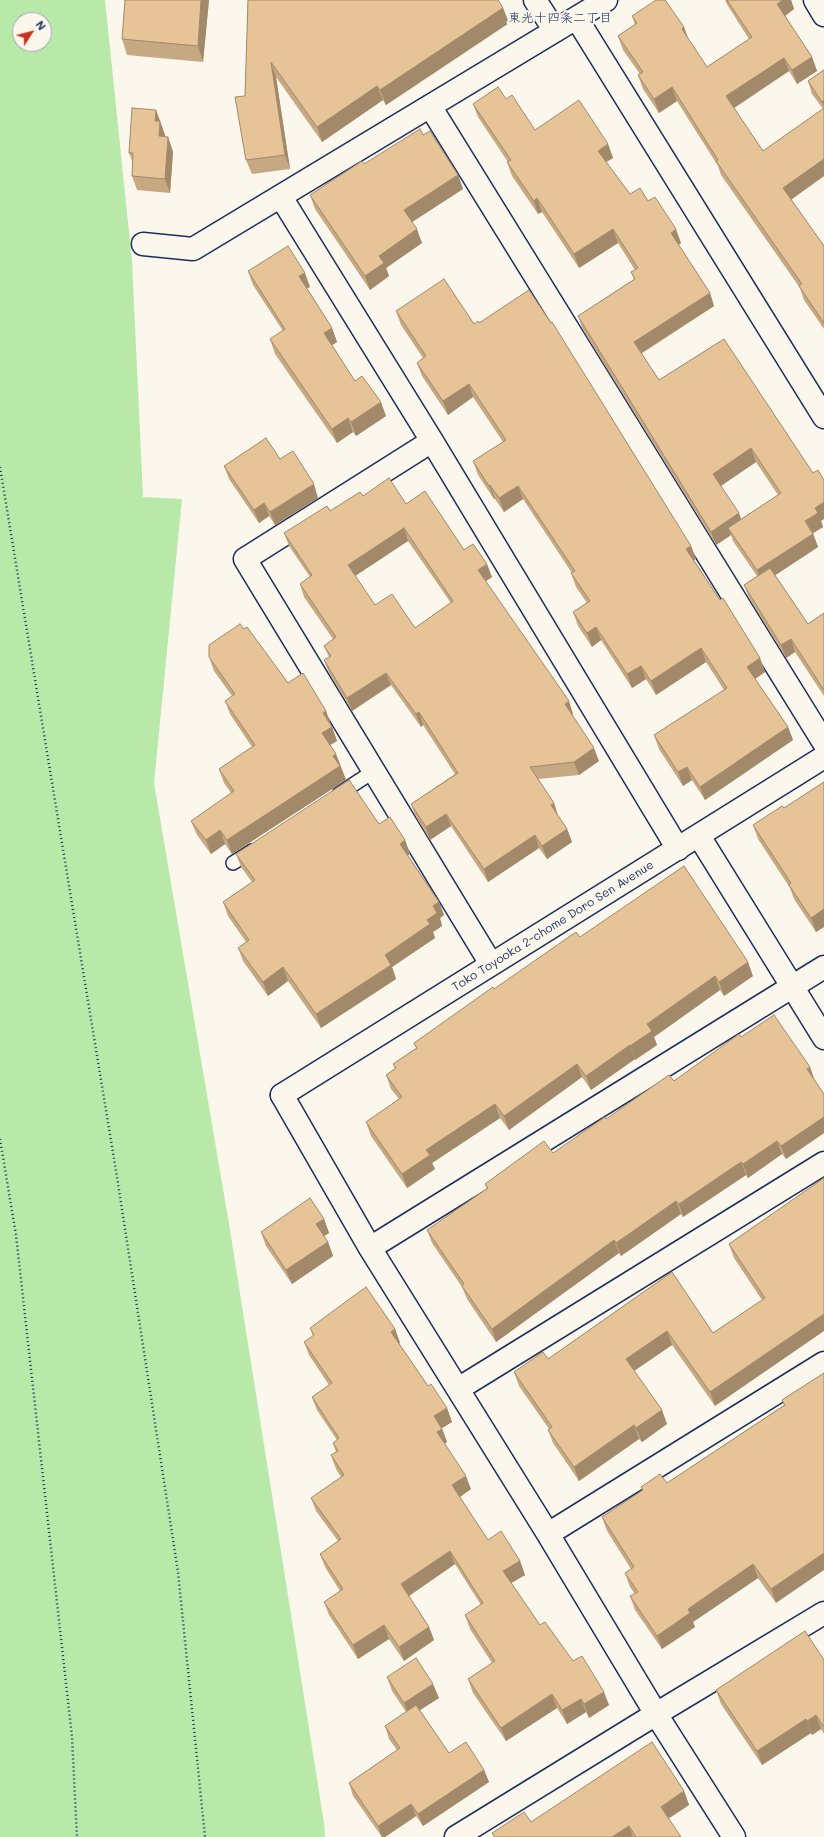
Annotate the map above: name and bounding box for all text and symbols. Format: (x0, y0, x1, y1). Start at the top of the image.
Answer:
district label: 東光十四条二丁目 (508, 10, 612, 26)
north arrow (12, 12, 52, 52)
text: N (33, 17, 50, 33)
street label: Toko Toyooka 2-chome Doro Sen Avenue (449, 858, 657, 994)

